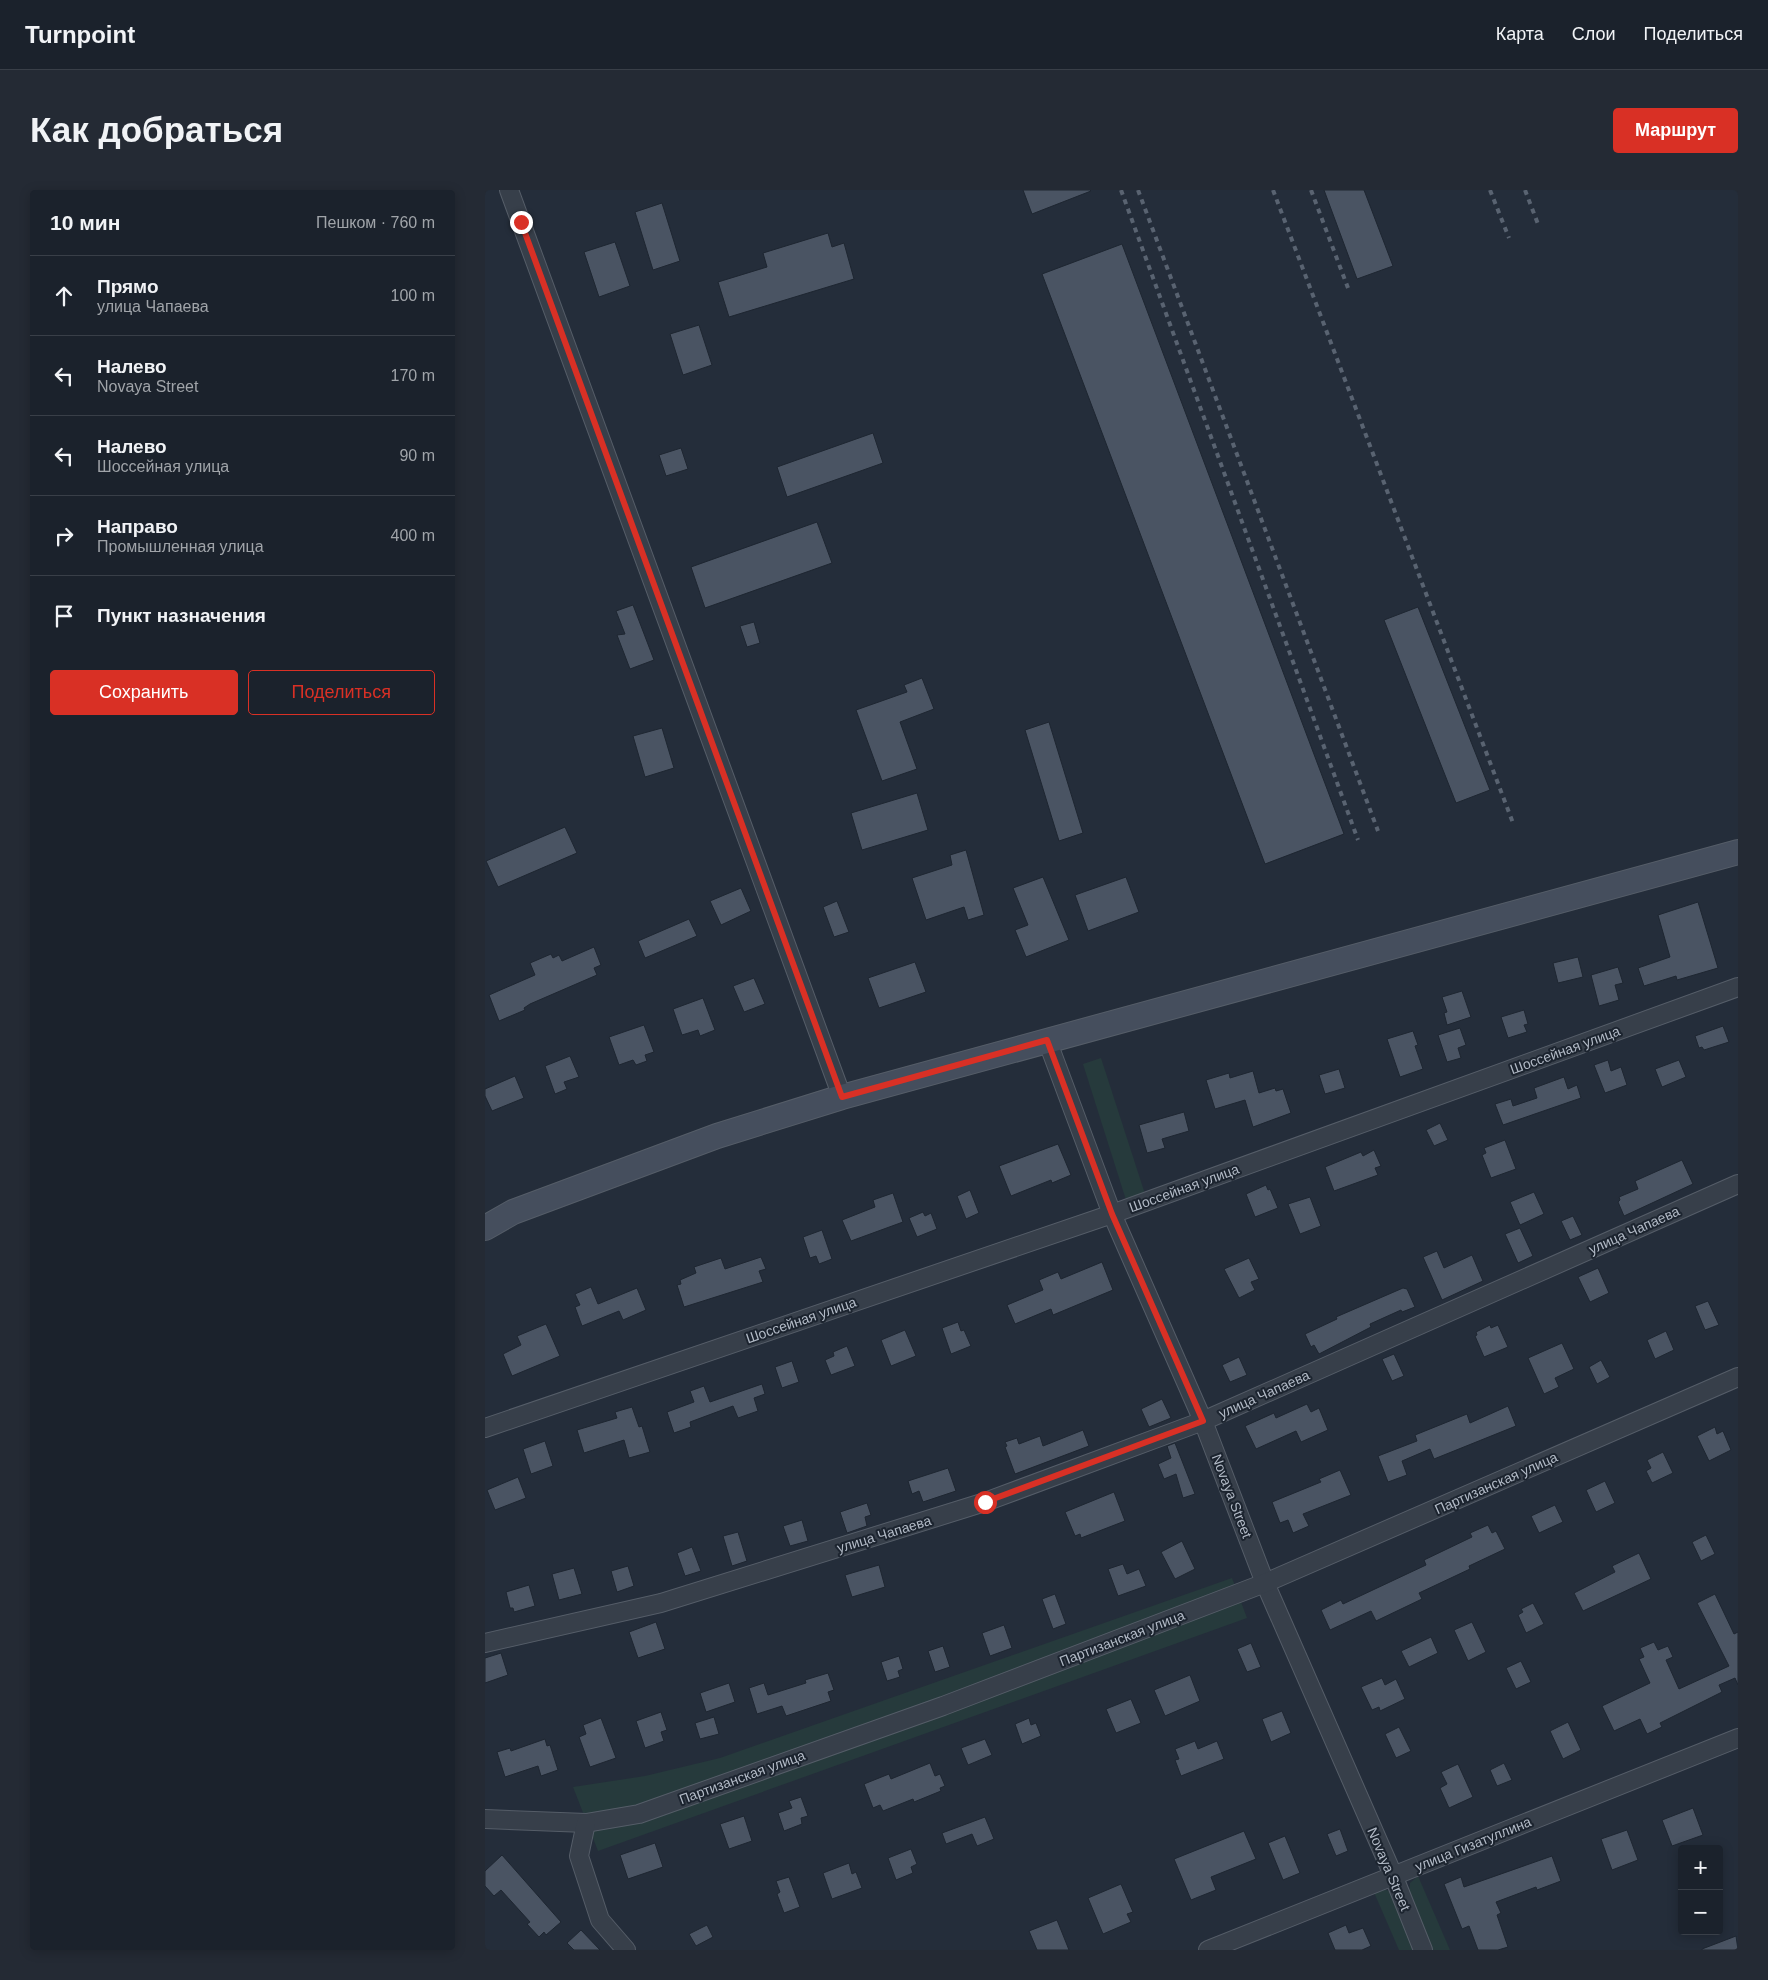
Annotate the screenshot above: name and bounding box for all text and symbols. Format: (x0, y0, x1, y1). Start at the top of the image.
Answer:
text: Turnpoint (25, 21, 135, 48)
text: Карта (1496, 24, 1544, 44)
text: Слои (1572, 24, 1616, 44)
text: Поделиться (1644, 24, 1743, 44)
button: Маршрут (1613, 108, 1738, 153)
text: Как добраться (30, 110, 283, 149)
text: 10 мин (50, 211, 120, 234)
route end (510, 211, 533, 234)
text: Пешком · 760 m (316, 214, 435, 231)
text: Прямо (97, 276, 159, 297)
icon: ahead (50, 282, 78, 310)
text: 100 m (391, 287, 435, 304)
text: улица Чапаева (97, 298, 209, 315)
text: Налево (97, 356, 167, 377)
icon: left (50, 362, 78, 390)
text: 170 m (391, 367, 435, 384)
text: Novaya Street (97, 378, 198, 395)
text: Налево (97, 436, 167, 457)
icon: left (50, 442, 78, 470)
text: 90 m (399, 447, 435, 464)
text: Шоссейная улица (97, 458, 229, 475)
text: Направо (97, 516, 178, 537)
icon: right (50, 522, 78, 550)
text: 400 m (391, 527, 435, 544)
text: Промышленная улица (97, 538, 264, 555)
icon: arrive (50, 602, 78, 630)
text: Пункт назначения (97, 605, 266, 626)
button: Сохранить (50, 670, 238, 715)
button: Поделиться (248, 670, 435, 715)
street label: Шоссейная улица (1508, 1023, 1622, 1077)
street label: Шоссейная улица (1127, 1161, 1241, 1215)
street label: улица Чапаева (1586, 1203, 1682, 1257)
street label: Шоссейная улица (744, 1294, 859, 1346)
street label: улица Чапаева (1216, 1367, 1312, 1421)
street label: Партизанская улица (1432, 1449, 1560, 1517)
street label: Novaya Street (1209, 1452, 1255, 1540)
route start (974, 1491, 997, 1514)
street label: улица Чапаева (835, 1512, 933, 1556)
street label: Партизанская улица (1057, 1607, 1187, 1669)
street label: Партизанская улица (677, 1747, 807, 1807)
street label: улица Гизатуллина (1413, 1813, 1534, 1875)
street label: Novaya Street (1364, 1825, 1414, 1913)
map controls (1678, 1845, 1723, 1935)
button: + (1678, 1845, 1723, 1890)
button: − (1678, 1890, 1723, 1935)

